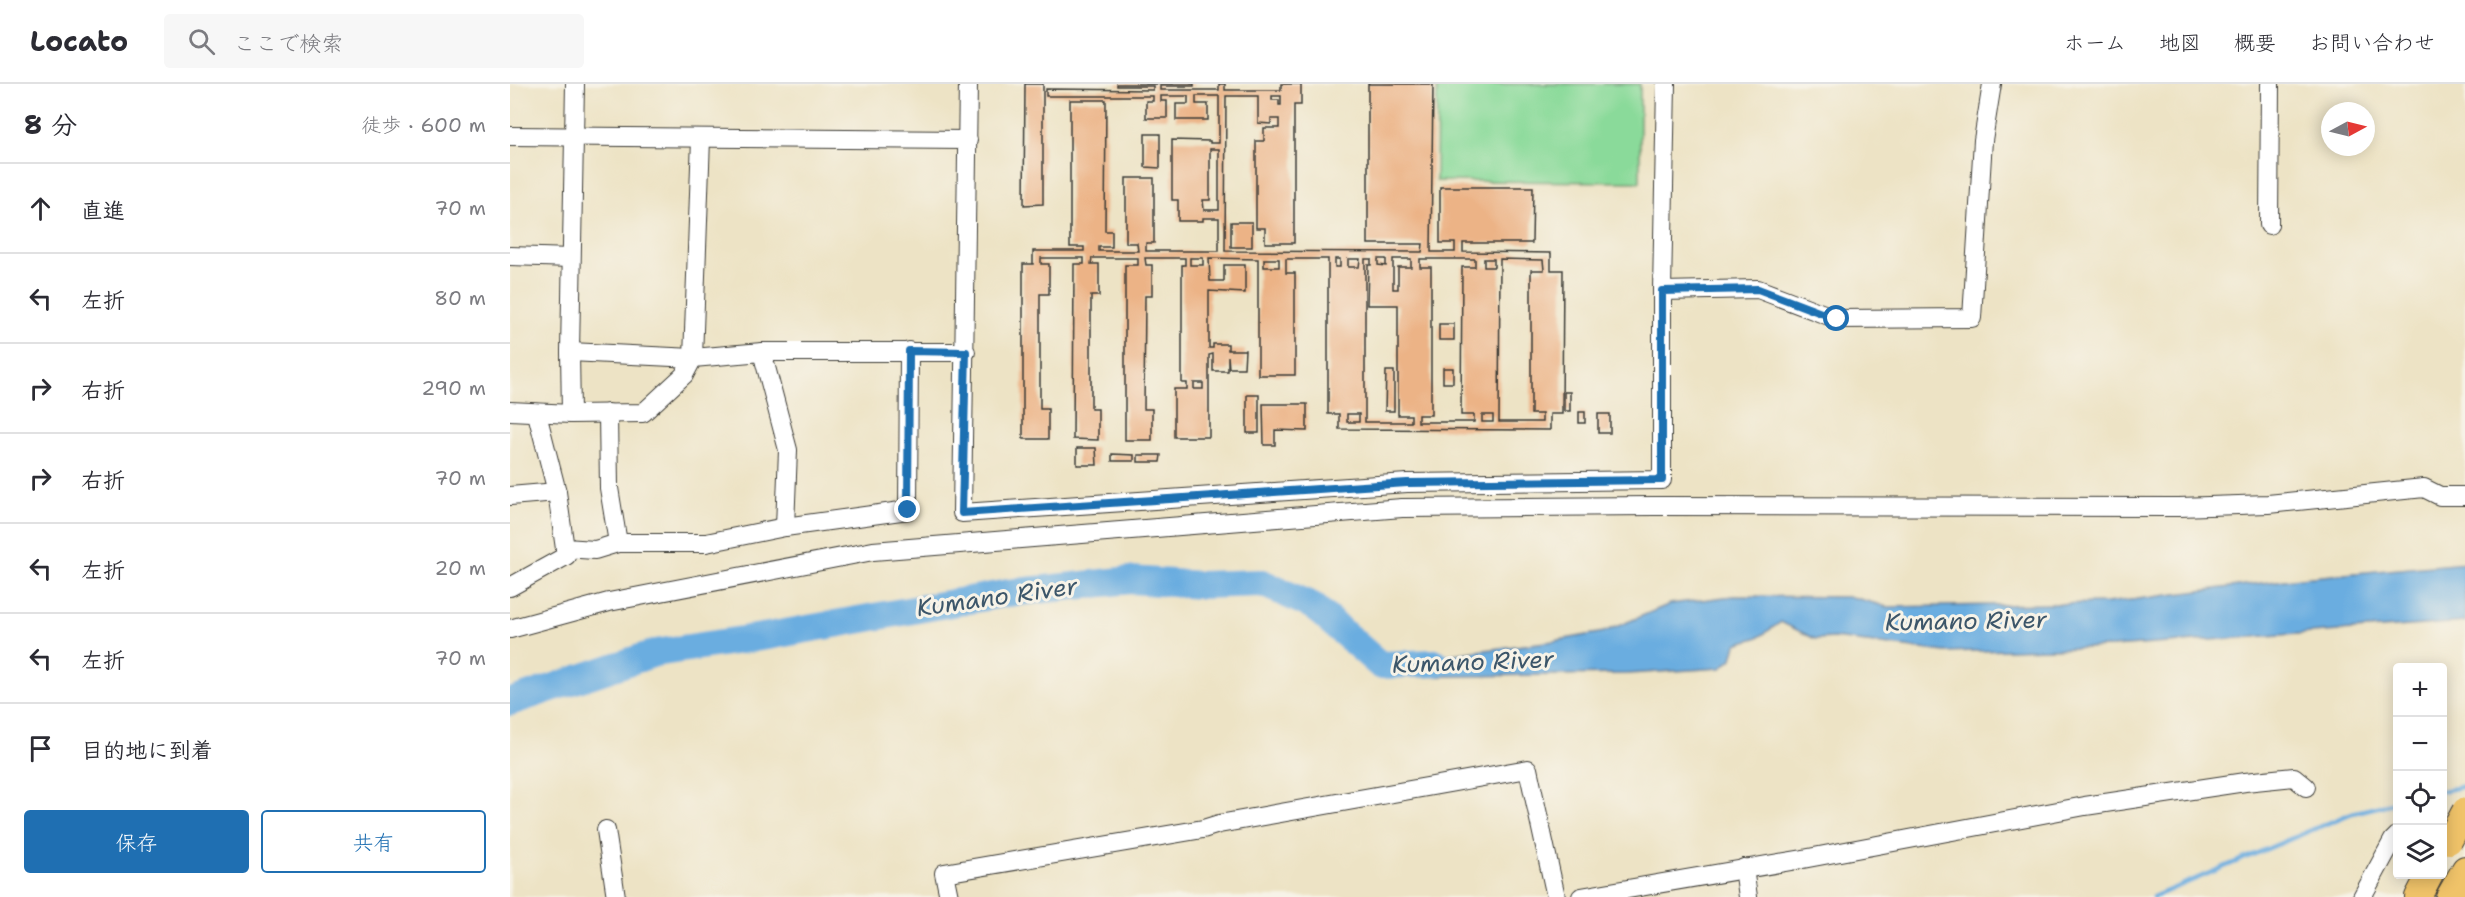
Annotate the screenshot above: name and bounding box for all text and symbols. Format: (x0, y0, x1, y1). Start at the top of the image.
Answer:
search box (164, 14, 584, 68)
text: Locato (30, 22, 128, 60)
icon: search (185, 25, 218, 58)
text: ここで検索 (233, 29, 343, 58)
text: ホーム (2064, 29, 2126, 57)
text: 地図 (2159, 29, 2201, 57)
text: 概要 (2234, 29, 2276, 57)
text: お問い合わせ (2309, 29, 2435, 57)
north arrow (2321, 102, 2375, 156)
text: 8 分 (24, 107, 77, 142)
text: 徒歩 · 600 m (361, 112, 486, 138)
icon: ahead (24, 192, 57, 225)
text: 70 m (434, 195, 486, 221)
text: 直進 (81, 196, 125, 225)
icon: left (24, 282, 57, 315)
text: 80 m (434, 285, 486, 311)
text: 左折 (81, 286, 125, 315)
route start (1823, 305, 1849, 331)
icon: right (24, 372, 57, 405)
text: 290 m (421, 375, 486, 401)
text: 右折 (81, 376, 125, 405)
icon: right (24, 462, 57, 495)
text: 70 m (434, 465, 486, 491)
text: 右折 (81, 466, 125, 495)
route end (894, 496, 920, 522)
icon: left (24, 552, 57, 585)
text: 20 m (435, 555, 486, 581)
text: 左折 (81, 556, 125, 585)
water label: Kumano River (914, 570, 1080, 624)
water label: Kumano River (1885, 604, 2048, 638)
icon: left (24, 642, 57, 675)
water label: Kumano River (1391, 643, 1555, 681)
text: 70 m (434, 645, 486, 671)
text: 左折 (81, 646, 125, 675)
map controls (2393, 663, 2447, 879)
button: + (2393, 663, 2447, 717)
button: − (2393, 717, 2447, 771)
icon: arrive (24, 732, 57, 765)
text: 目的地に到着 (81, 736, 213, 765)
button: locate (2393, 771, 2447, 825)
button: 保存 (24, 810, 249, 873)
button: 共有 (261, 810, 486, 873)
button: layers (2393, 825, 2447, 879)

